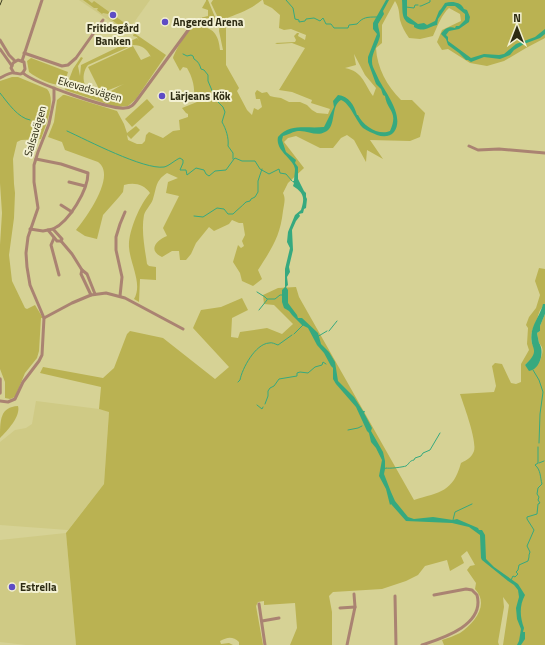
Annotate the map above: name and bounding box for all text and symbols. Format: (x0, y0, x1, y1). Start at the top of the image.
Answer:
north arrow (497, 8, 537, 48)
marker: Fritidsgård Banken (108, 10, 118, 20)
text: N (513, 10, 521, 26)
place label: Angered Arena (173, 14, 244, 30)
marker: Angered Arena (160, 17, 170, 27)
place label: Fritidsgård Banken (87, 20, 139, 49)
street label: Ekevadsvägen (56, 72, 124, 106)
place label: Lärjeans Kök (170, 88, 231, 104)
marker: Lärjeans Kök (157, 91, 167, 101)
street label: Salsavägen (20, 104, 50, 158)
place label: Estrella (20, 579, 57, 595)
marker: Estrella (7, 582, 17, 592)

